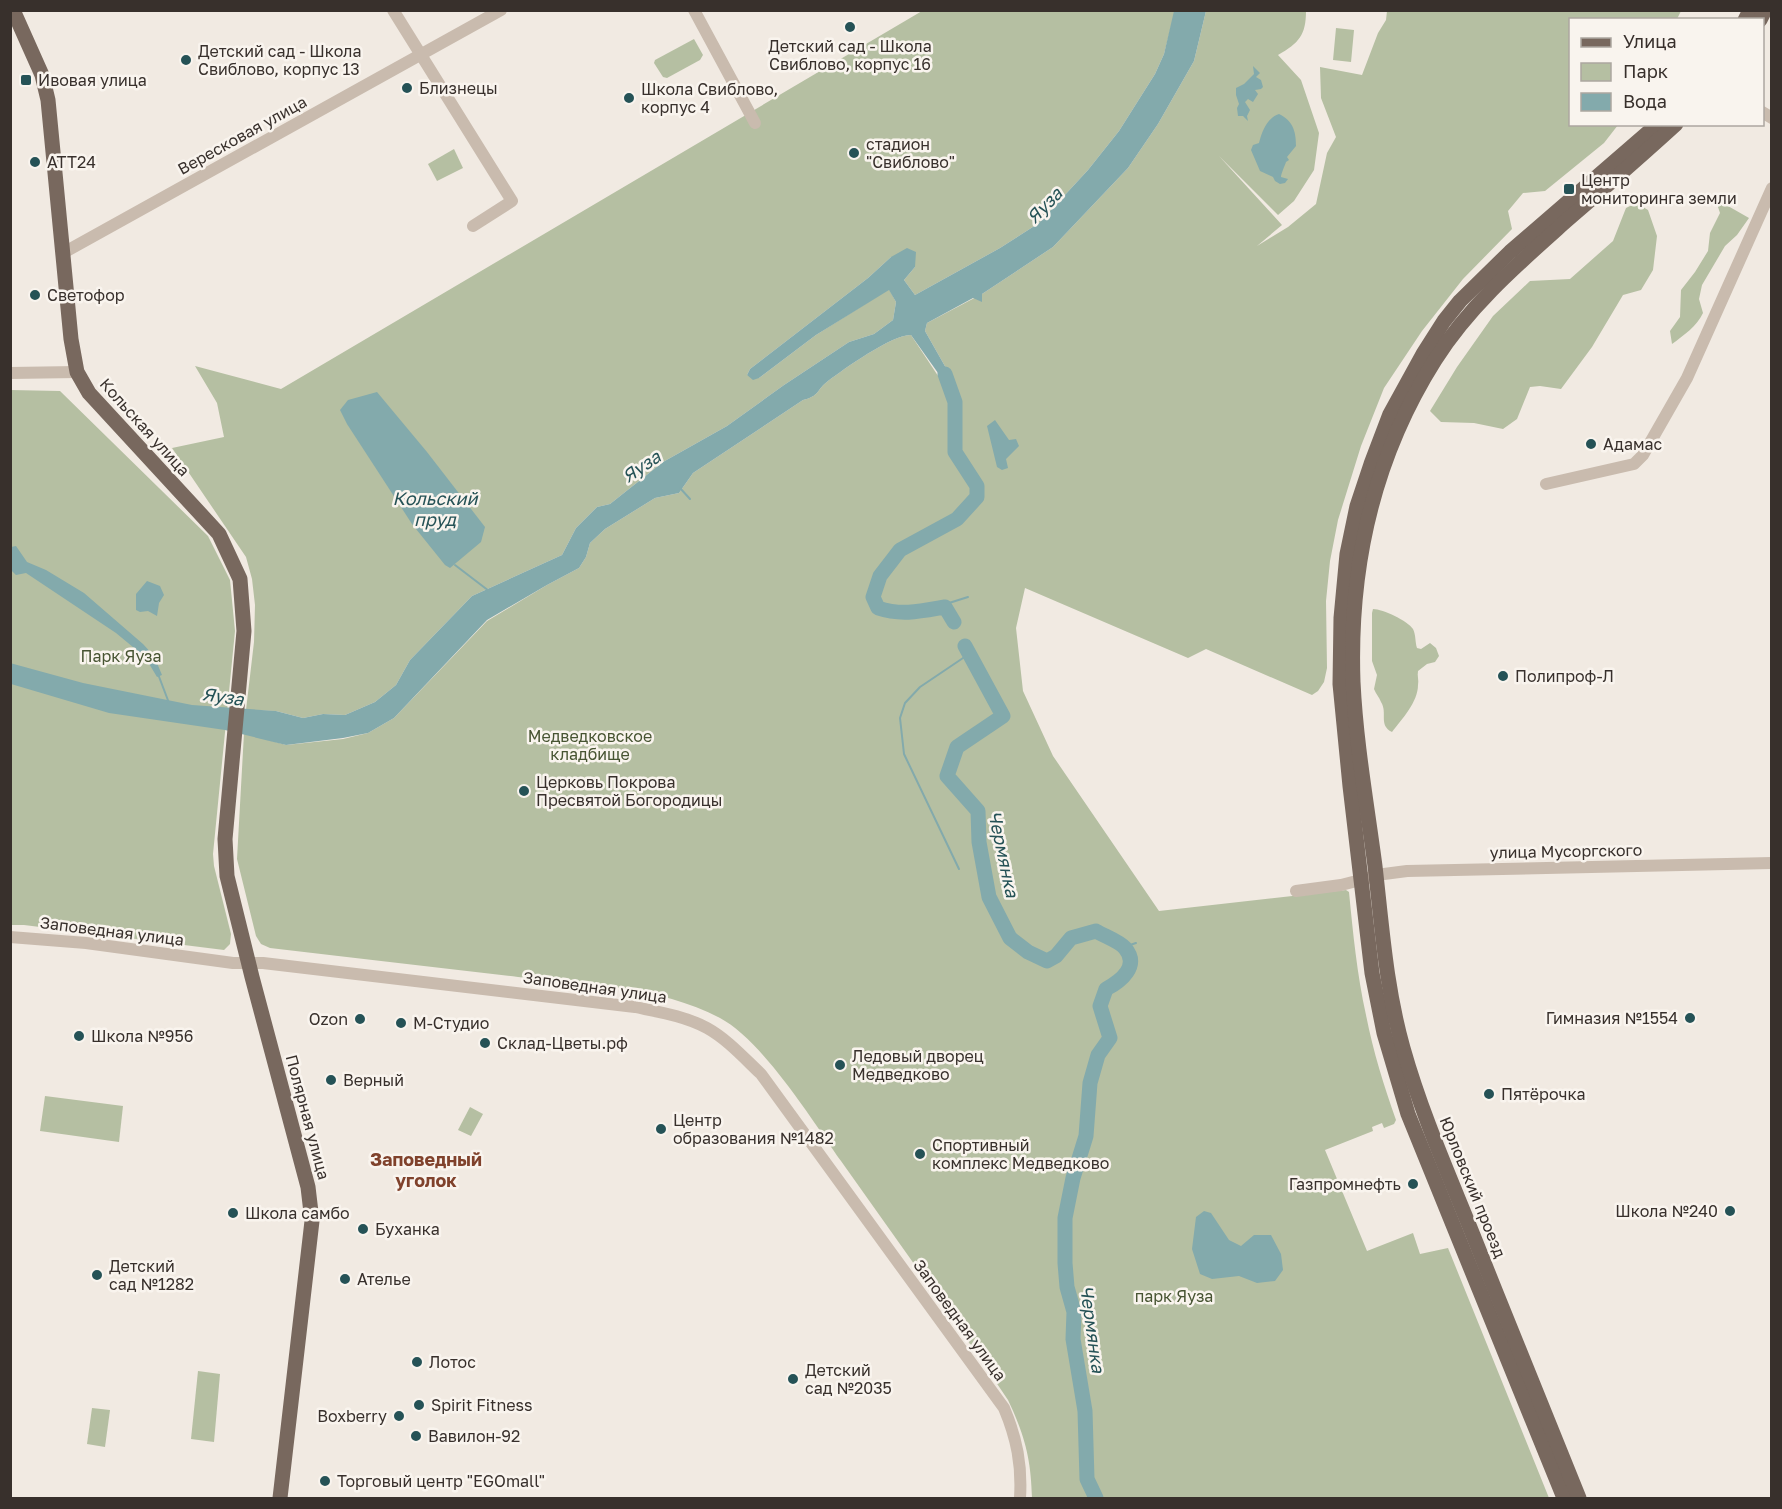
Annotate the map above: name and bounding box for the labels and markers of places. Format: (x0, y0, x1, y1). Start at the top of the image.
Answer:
marker: Детский сад - Школа Свиблово, корпус 16 (843, 20, 857, 34)
place label: Детский сад - Школа Свиблово, корпус 16 (768, 36, 932, 74)
place label: Детский сад - Школа Свиблово, корпус 13 (198, 41, 362, 79)
marker: Детский сад - Школа Свиблово, корпус 13 (179, 53, 193, 67)
place label: Ивовая улица (38, 70, 147, 90)
marker: Ивовая улица (19, 73, 33, 87)
place label: Близнецы (419, 78, 498, 98)
place label: Школа Свиблово, корпус 4 (641, 79, 778, 117)
marker: Близнецы (400, 81, 414, 95)
marker: Школа Свиблово, корпус 4 (622, 91, 636, 105)
place label: стадион "Свиблово" (866, 134, 955, 172)
marker: стадион "Свиблово" (847, 146, 861, 160)
place label: АТТ24 (47, 152, 96, 172)
marker: АТТ24 (28, 155, 42, 169)
place label: Центр мониторинга земли (1581, 170, 1737, 208)
marker: Центр мониторинга земли (1562, 182, 1576, 196)
place label: Светофор (47, 285, 125, 305)
marker: Светофор (28, 288, 42, 302)
place label: Адамас (1603, 434, 1662, 454)
marker: Адамас (1584, 437, 1598, 451)
place label: Полипроф-Л (1515, 666, 1614, 686)
marker: Полипроф-Л (1496, 669, 1510, 683)
place label: Церковь Покрова Пресвятой Богородицы (536, 772, 722, 810)
marker: Церковь Покрова Пресвятой Богородицы (517, 784, 531, 798)
place label: Гимназия №1554 (1546, 1008, 1678, 1028)
place label: Ozon (309, 1009, 348, 1029)
marker: Гимназия №1554 (1683, 1011, 1697, 1025)
marker: Ozon (353, 1012, 367, 1026)
place label: М-Студио (413, 1013, 489, 1033)
marker: М-Студио (394, 1016, 408, 1030)
place label: Школа №956 (91, 1026, 193, 1046)
marker: Школа №956 (72, 1029, 86, 1043)
place label: Склад-Цветы.рф (497, 1033, 628, 1053)
marker: Склад-Цветы.рф (478, 1036, 492, 1050)
place label: Ледовый дворец Медведково (852, 1046, 984, 1084)
marker: Ледовый дворец Медведково (833, 1058, 847, 1072)
place label: Верный (343, 1070, 404, 1090)
marker: Верный (324, 1073, 338, 1087)
place label: Пятёрочка (1501, 1084, 1585, 1104)
marker: Пятёрочка (1482, 1087, 1496, 1101)
place label: Центр образования №1482 (673, 1110, 834, 1148)
marker: Центр образования №1482 (654, 1122, 668, 1136)
place label: Спортивный комплекс Медведково (932, 1135, 1109, 1173)
marker: Спортивный комплекс Медведково (913, 1147, 927, 1161)
place label: Газпромнефть (1289, 1174, 1401, 1194)
marker: Газпромнефть (1406, 1177, 1420, 1191)
place label: Школа №240 (1615, 1201, 1718, 1221)
place label: Школа самбо (245, 1203, 350, 1223)
marker: Школа №240 (1723, 1204, 1737, 1218)
marker: Школа самбо (226, 1206, 240, 1220)
place label: Буханка (375, 1219, 440, 1239)
marker: Буханка (356, 1222, 370, 1236)
place label: Детский сад №1282 (109, 1256, 194, 1294)
marker: Детский сад №1282 (90, 1268, 104, 1282)
place label: Ателье (357, 1269, 411, 1289)
marker: Ателье (338, 1272, 352, 1286)
place label: Лотос (429, 1352, 476, 1372)
marker: Лотос (410, 1355, 424, 1369)
place label: Детский сад №2035 (805, 1360, 892, 1398)
marker: Детский сад №2035 (786, 1372, 800, 1386)
place label: Spirit Fitness (431, 1395, 533, 1415)
marker: Spirit Fitness (412, 1398, 426, 1412)
place label: Boxberry (317, 1406, 387, 1426)
marker: Boxberry (392, 1409, 406, 1423)
place label: Вавилон-92 (428, 1426, 520, 1446)
marker: Вавилон-92 (409, 1429, 423, 1443)
place label: Торговый центр "EGOmall" (337, 1471, 545, 1491)
marker: Торговый центр "EGOmall" (318, 1474, 332, 1488)

